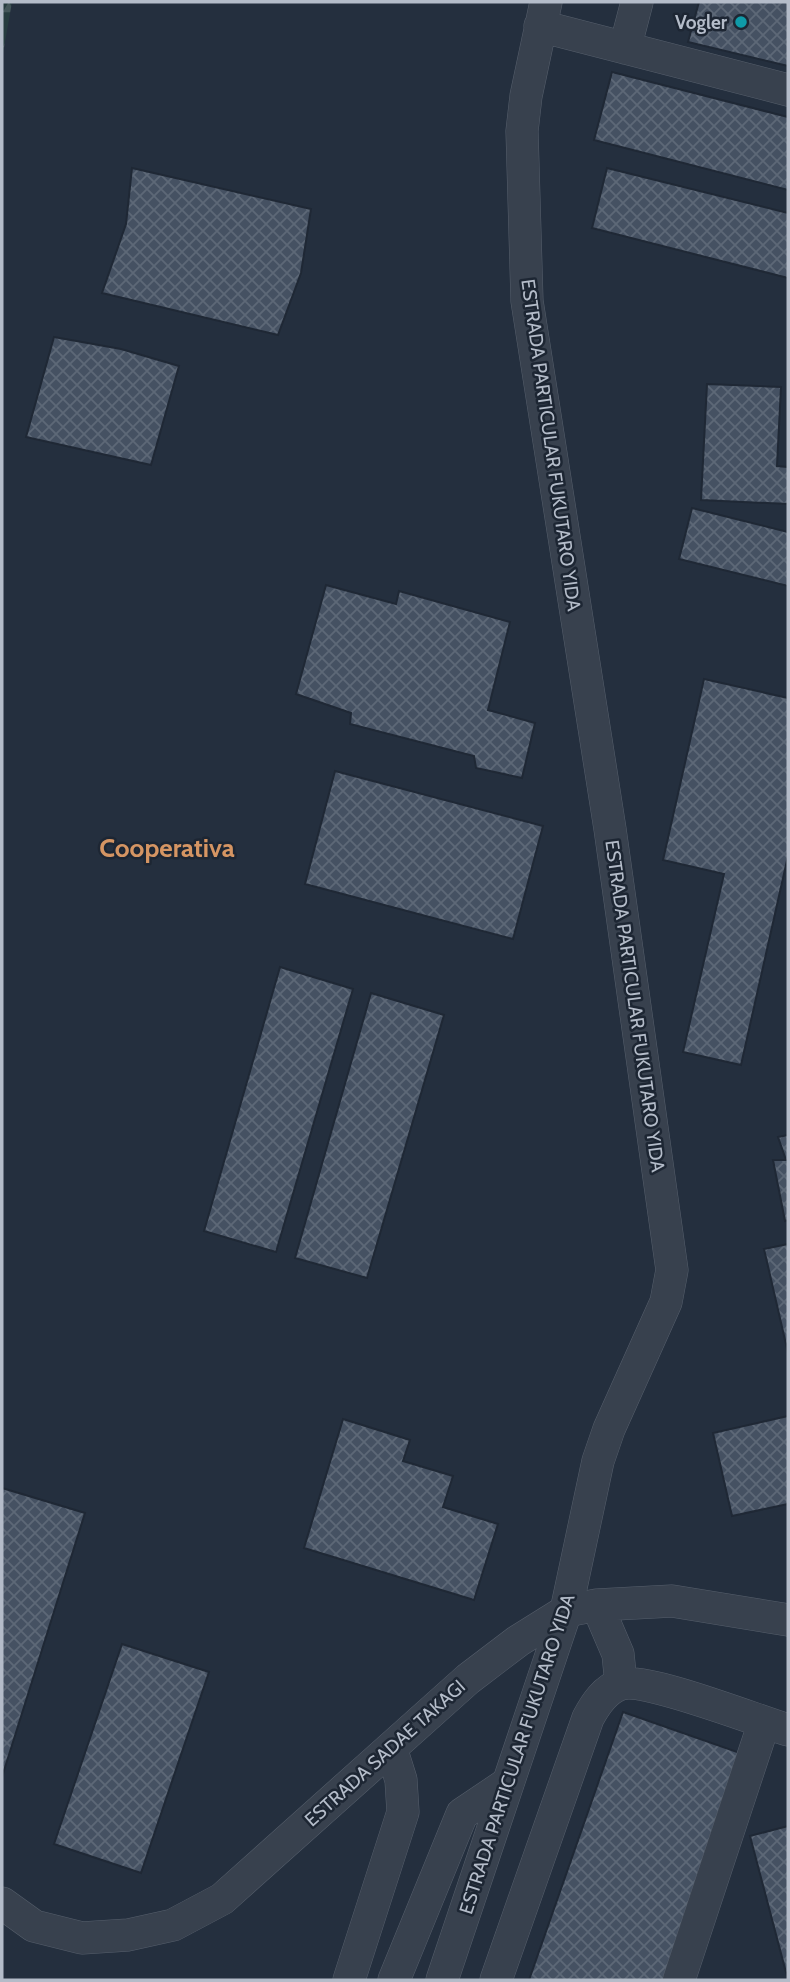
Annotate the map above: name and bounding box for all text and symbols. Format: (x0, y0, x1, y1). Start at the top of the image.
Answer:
place label: Vogler (675, 11, 728, 34)
marker: Vogler (733, 14, 749, 30)
street label: ESTRADA PARTICULAR FUKUTARO YIDA (516, 277, 586, 613)
district label: Cooperativa (99, 832, 235, 864)
street label: ESTRADA PARTICULAR FUKUTARO YIDA (600, 838, 670, 1174)
street label: ESTRADA PARTICULAR FUKUTARO YIDA (454, 1591, 580, 1917)
street label: ESTRADA SADAE TAKAGI (300, 1675, 470, 1831)

